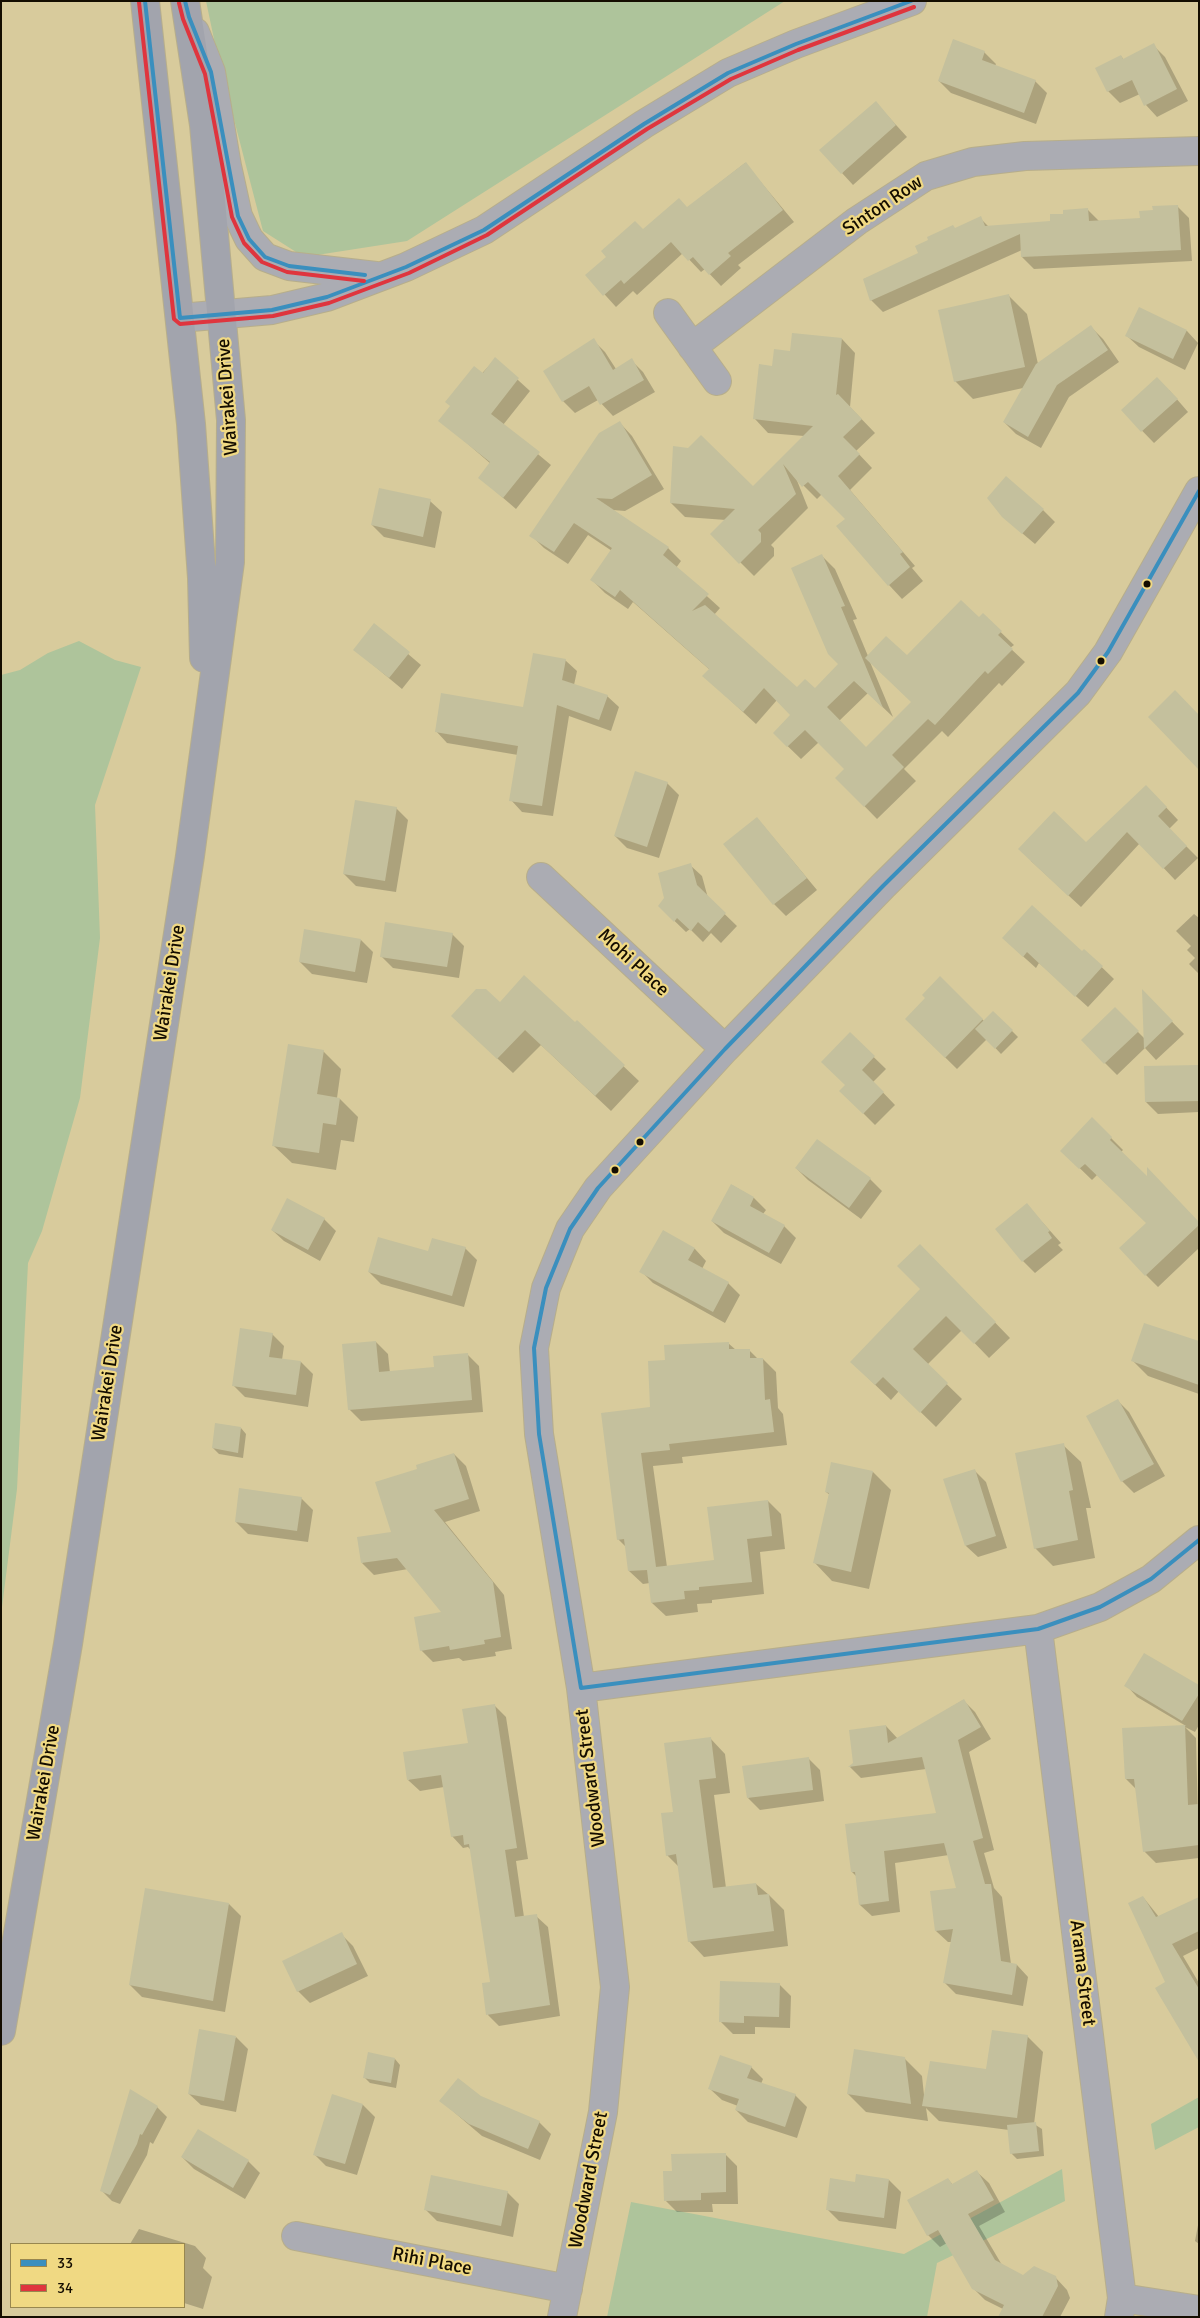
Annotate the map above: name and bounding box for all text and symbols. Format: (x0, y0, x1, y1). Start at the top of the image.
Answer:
street label: Sinton Row (839, 171, 927, 241)
street label: Wairakei Drive (213, 338, 243, 456)
unlabelled marker (1142, 579, 1152, 589)
unlabelled marker (1096, 656, 1106, 666)
street label: Wairakei Drive (150, 923, 190, 1043)
street label: Mohi Place (593, 924, 673, 1002)
unlabelled marker (635, 1137, 645, 1147)
unlabelled marker (610, 1165, 620, 1175)
street label: Wairakei Drive (88, 1323, 128, 1443)
street label: Woodward Street (571, 1708, 611, 1848)
street label: Wairakei Drive (23, 1723, 65, 1843)
street label: Arama Street (1064, 1919, 1100, 2027)
street label: Woodward Street (565, 2110, 613, 2250)
legend (10, 2243, 185, 2308)
street label: Rihi Place (390, 2243, 474, 2281)
text: 33 (57, 2254, 73, 2272)
text: 34 (57, 2279, 73, 2297)

